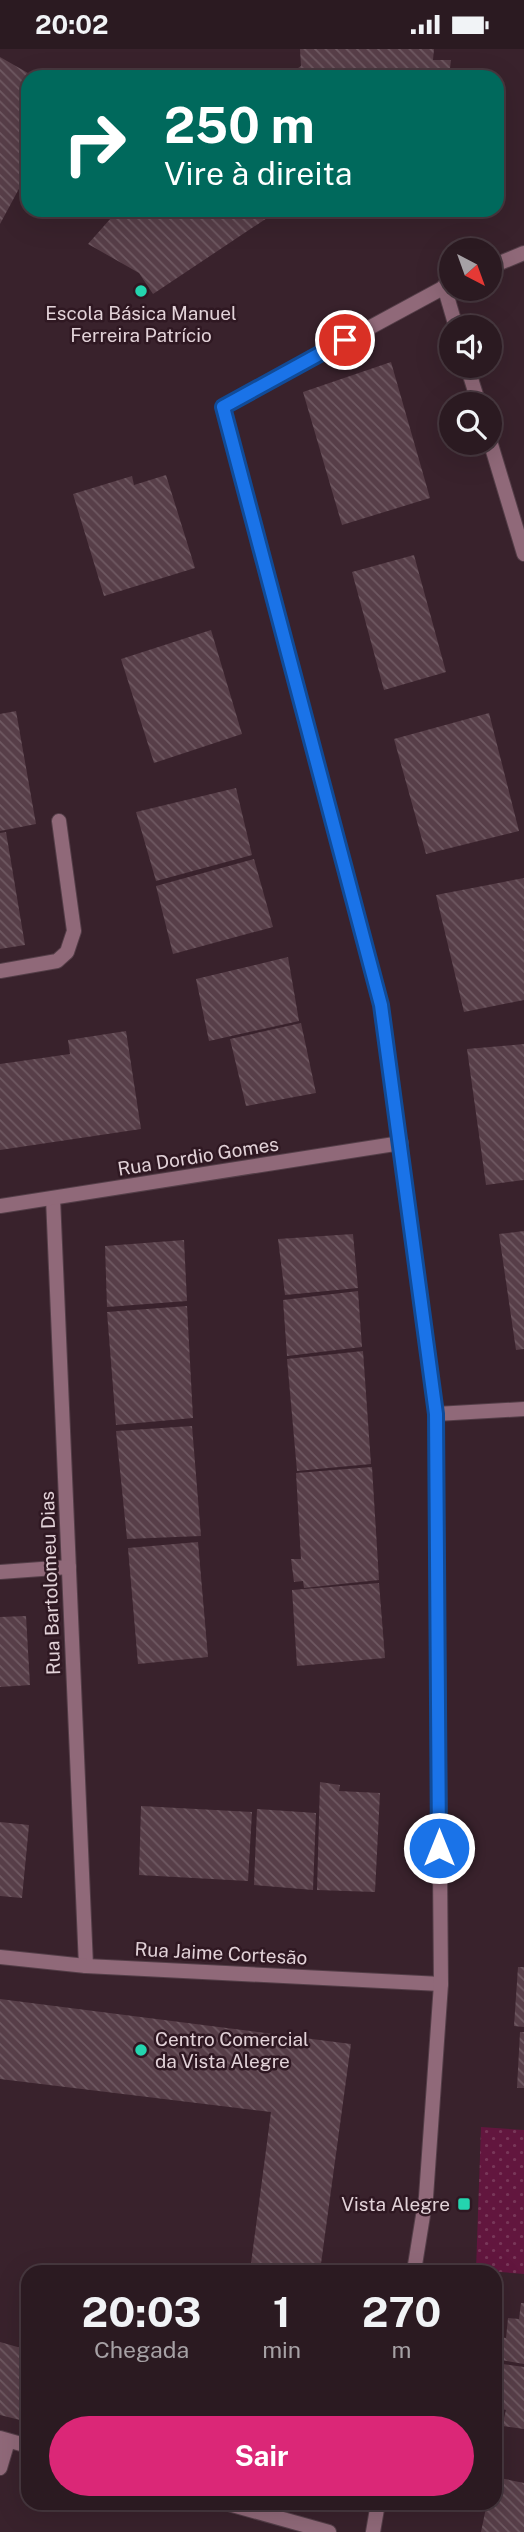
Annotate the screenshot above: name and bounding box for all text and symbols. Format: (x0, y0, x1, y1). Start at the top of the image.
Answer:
text: 20:02 (35, 9, 109, 40)
text: 250 m (164, 96, 315, 154)
icon: right (49, 98, 140, 189)
text: Vire à direita (164, 155, 352, 192)
north arrow (439, 238, 502, 301)
map controls (439, 238, 502, 455)
marker: Escola Básica Manuel Ferreira Patrício (133, 283, 149, 299)
place label: Escola Básica Manuel Ferreira Patrício (45, 302, 237, 346)
pin (315, 310, 375, 370)
button: sound (439, 315, 502, 378)
icon: arrive (326, 321, 364, 359)
button: search (439, 392, 502, 455)
street label: Rua Dordio Gomes (116, 1132, 280, 1180)
street label: Rua Bartolomeu Dias (36, 1491, 64, 1675)
position arrow (402, 1811, 476, 1885)
street label: Rua Jaime Cortesão (134, 1937, 308, 1969)
place label: Centro Comercial da Vista Alegre (155, 2028, 309, 2072)
marker: Centro Comercial da Vista Alegre (133, 2042, 149, 2058)
place label: Vista Alegre (341, 2193, 450, 2215)
marker: Vista Alegre (456, 2196, 472, 2212)
text: 20:03 (82, 2287, 202, 2336)
text: 1 (273, 2287, 291, 2336)
text: 270 (362, 2287, 441, 2336)
text: Chegada (94, 2336, 189, 2363)
text: min (262, 2336, 301, 2363)
text: m (392, 2336, 412, 2363)
button: Sair (49, 2416, 474, 2496)

